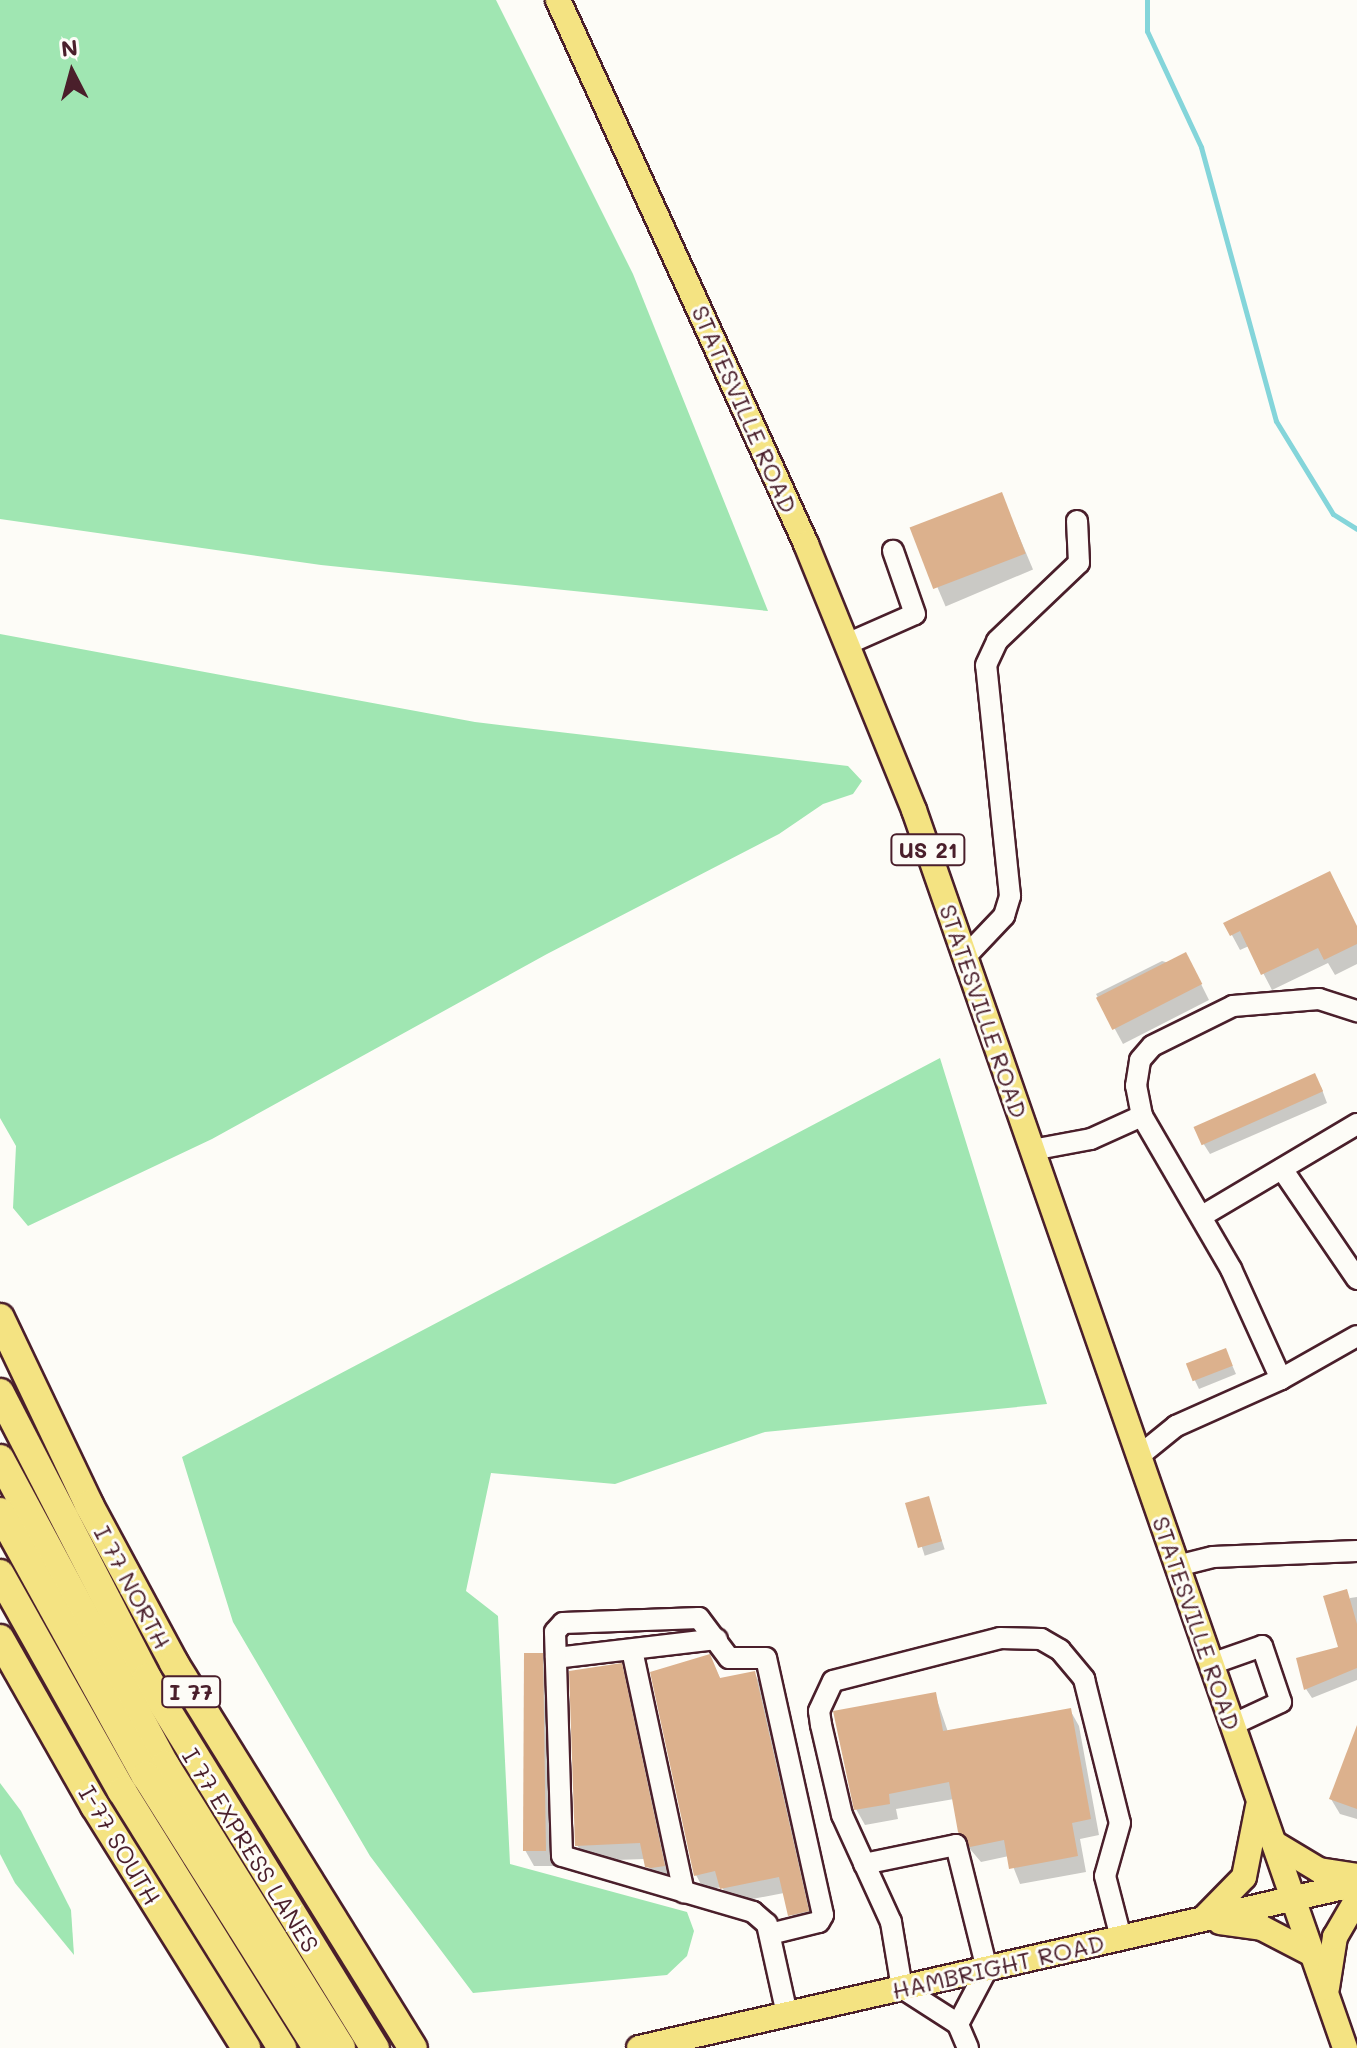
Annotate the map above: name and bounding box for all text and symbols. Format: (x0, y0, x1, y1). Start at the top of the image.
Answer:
north arrow (32, 32, 112, 112)
text: N (60, 32, 79, 63)
street label: STATESVILLE ROAD (686, 301, 804, 517)
road number: US 21 (890, 832, 966, 868)
street label: STATESVILLE ROAD (934, 900, 1034, 1122)
street label: STATESVILLE ROAD (1147, 1512, 1247, 1734)
street label: I 77 NORTH (89, 1521, 177, 1653)
road number: I 77 (161, 1674, 221, 1710)
street label: I 77 EXPRESS LANES (177, 1743, 325, 1957)
street label: I-77 SOUTH (73, 1780, 167, 1910)
street label: HAMBRIGHT ROAD (889, 1928, 1107, 2004)

